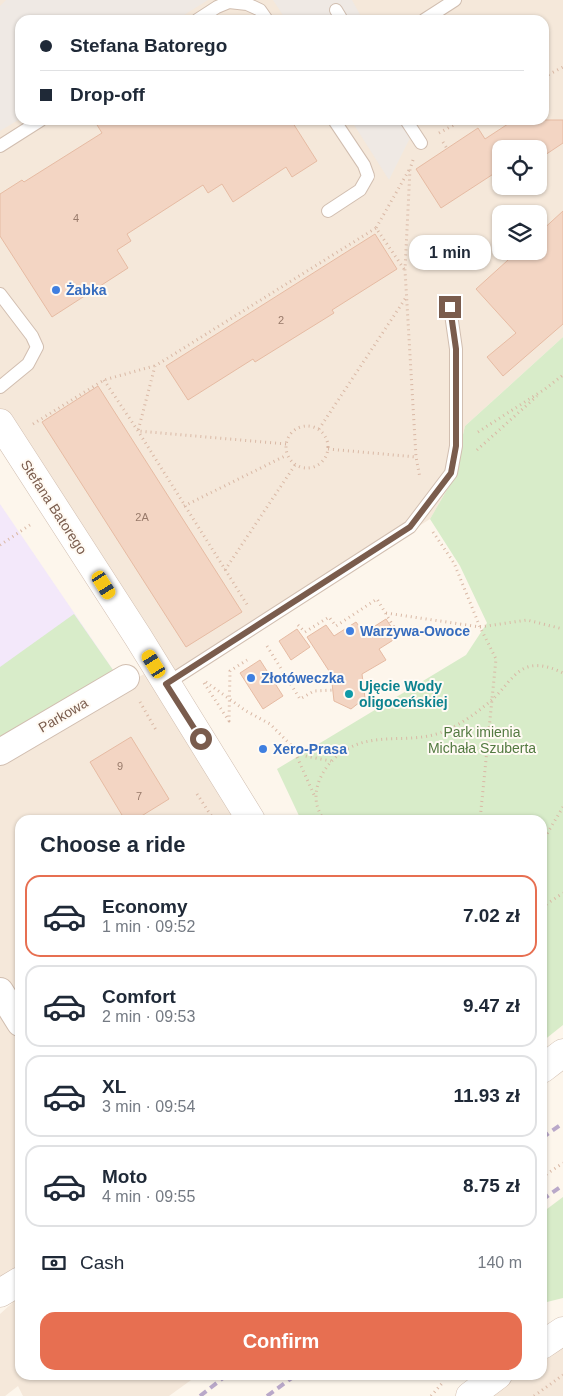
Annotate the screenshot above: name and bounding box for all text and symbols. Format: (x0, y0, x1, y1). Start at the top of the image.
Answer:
text: Stefana Batorego (70, 35, 227, 56)
text: Drop-off (70, 84, 145, 105)
map controls (492, 140, 547, 260)
button: locate (492, 140, 547, 195)
button: layers (492, 205, 547, 260)
house number: 4 (73, 212, 79, 224)
callout: 1 min (409, 234, 491, 270)
text: 1 min (429, 244, 471, 261)
place label: Żabka (66, 282, 107, 298)
marker: Żabka (50, 284, 62, 296)
route end (439, 296, 461, 318)
house number: 2 (278, 314, 284, 326)
street label: Stefana Batorego (18, 457, 90, 557)
house number: 2A (135, 511, 149, 523)
car (89, 568, 118, 602)
place label: Warzywa-Owoce (360, 623, 470, 639)
marker: Warzywa-Owoce (344, 625, 356, 637)
car (139, 647, 168, 681)
place label: Złotóweczka (261, 670, 344, 686)
marker: Złotóweczka (245, 672, 257, 684)
place label: Ujęcie Wody oligoceńskiej (359, 678, 448, 710)
marker: Ujęcie Wody oligoceńskiej (343, 688, 355, 700)
street label: Parkowa (35, 694, 91, 736)
park label: Park imienia Michała Szuberta (428, 724, 536, 756)
route start (190, 728, 212, 750)
place label: Xero-Prasa (273, 741, 347, 757)
marker: Xero-Prasa (257, 743, 269, 755)
house number: 9 (117, 760, 123, 772)
house number: 7 (136, 790, 142, 802)
text: Choose a ride (40, 832, 185, 857)
icon: car (42, 894, 87, 939)
text: Economy (102, 896, 188, 917)
text: 7.02 zł (463, 905, 520, 926)
text: 1 min · 09:52 (102, 918, 195, 935)
icon: car (42, 984, 87, 1029)
text: Comfort (102, 986, 176, 1007)
text: 9.47 zł (463, 995, 520, 1016)
text: 2 min · 09:53 (102, 1008, 195, 1025)
icon: car (42, 1074, 87, 1119)
text: XL (102, 1076, 126, 1097)
text: 11.93 zł (453, 1085, 520, 1106)
text: 3 min · 09:54 (102, 1098, 195, 1115)
icon: car (42, 1164, 87, 1209)
text: Moto (102, 1166, 147, 1187)
text: 8.75 zł (463, 1175, 520, 1196)
text: 4 min · 09:55 (102, 1188, 195, 1205)
icon: cash (40, 1249, 68, 1277)
text: Cash (80, 1252, 124, 1273)
text: 140 m (478, 1254, 522, 1271)
button: Confirm (40, 1312, 522, 1370)

